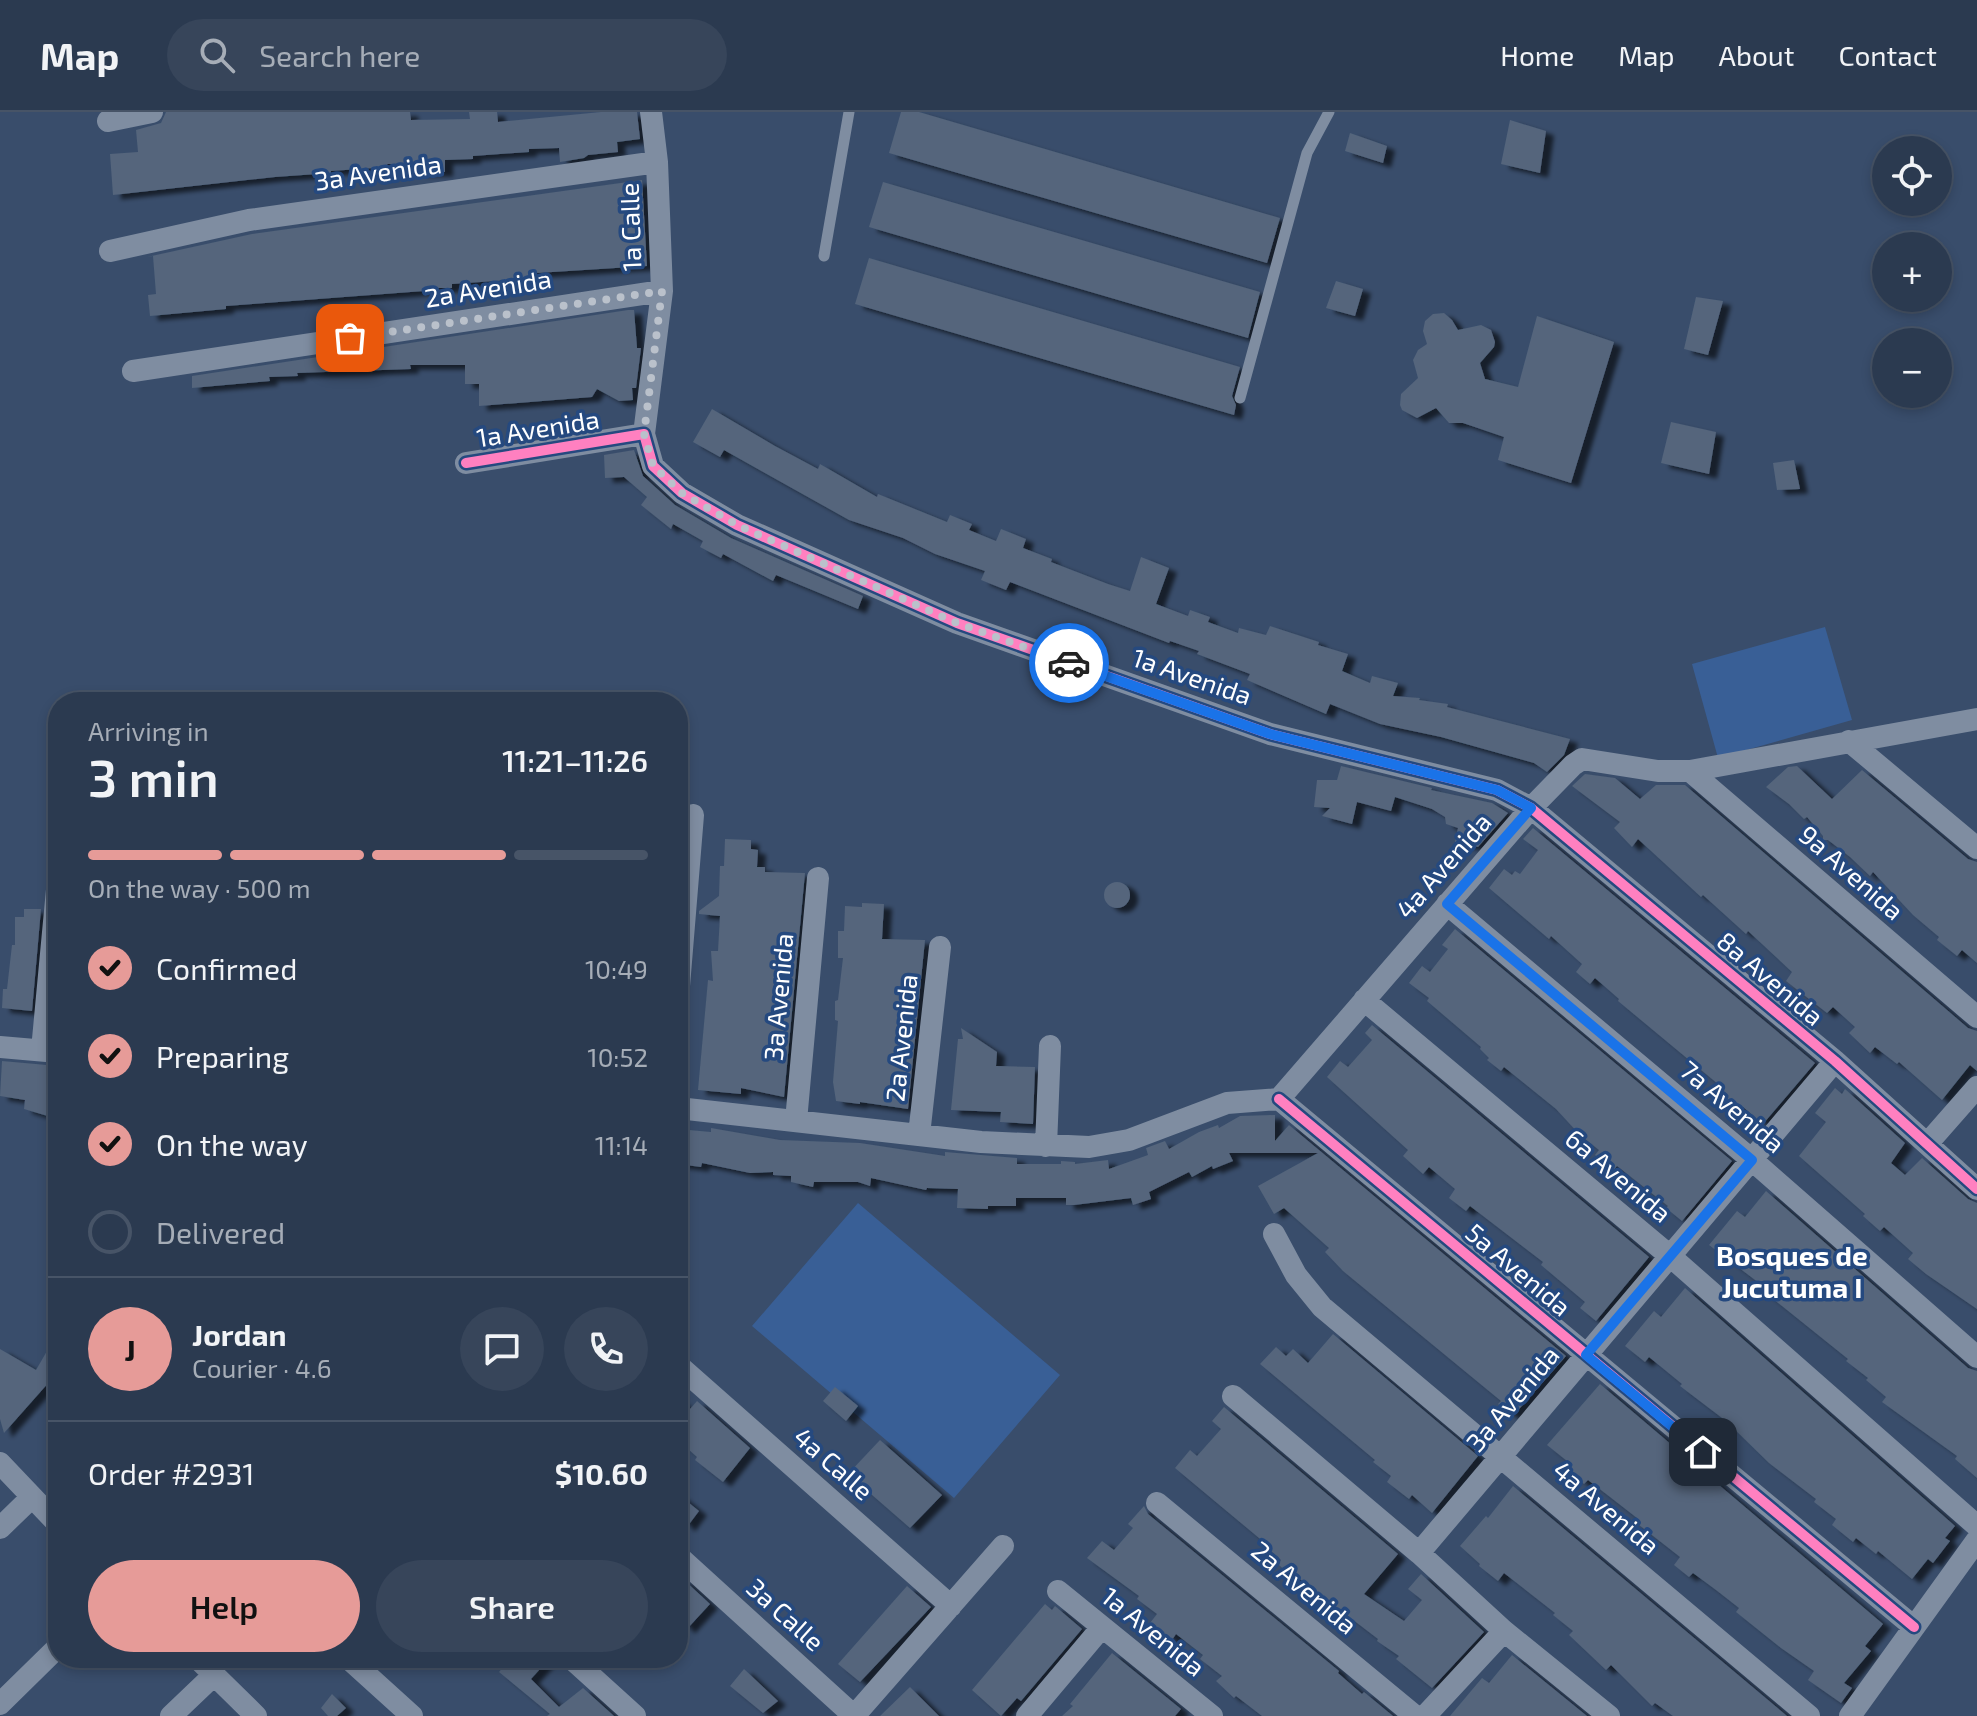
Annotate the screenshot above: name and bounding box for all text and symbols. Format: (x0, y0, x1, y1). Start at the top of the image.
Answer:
search box (167, 19, 727, 91)
text: Map (40, 32, 119, 78)
icon: search (195, 33, 239, 77)
text: Search here (259, 37, 420, 73)
text: Home (1500, 38, 1574, 72)
text: Map (1618, 38, 1675, 72)
text: About (1719, 38, 1794, 72)
text: Contact (1838, 38, 1937, 72)
map controls (1872, 136, 1952, 408)
button: locate (1872, 136, 1952, 216)
street label: 3a Avenida (312, 147, 443, 196)
street label: 1a Calle (612, 182, 647, 272)
button: + (1872, 232, 1952, 312)
street label: 2a Avenida (422, 262, 553, 313)
pin (316, 304, 384, 372)
icon: bag (328, 316, 372, 360)
button: − (1872, 328, 1952, 408)
street label: 1a Avenida (474, 403, 601, 453)
courier (1029, 623, 1109, 703)
icon: car (1047, 641, 1091, 685)
street label: 1a Avenida (1129, 641, 1256, 710)
text: Arriving in (88, 715, 209, 746)
text: 11:21–11:26 (502, 742, 648, 778)
text: 3 min (88, 745, 219, 807)
street label: 4a Avenida (1389, 806, 1497, 924)
street label: 9a Avenida (1793, 818, 1911, 926)
text: On the way · 500 m (88, 872, 310, 903)
street label: 8a Avenida (1712, 924, 1830, 1031)
street label: 3a Avenida (756, 932, 799, 1062)
icon: check (88, 946, 132, 990)
text: Confirmed (156, 950, 297, 986)
text: 10:49 (585, 953, 648, 984)
street label: 2a Avenida (878, 973, 923, 1103)
icon: check (88, 1034, 132, 1078)
text: Preparing (156, 1038, 289, 1074)
text: 10:52 (587, 1041, 648, 1072)
street label: 7a Avenida (1674, 1053, 1791, 1158)
icon: check (88, 1122, 132, 1166)
street label: 6a Avenida (1560, 1122, 1678, 1228)
text: On the way (156, 1126, 308, 1162)
text: 11:14 (595, 1129, 648, 1160)
text: Delivered (156, 1214, 285, 1250)
street label: 5a Avenida (1460, 1216, 1578, 1322)
district label: Bosques de Jucutuma I (1716, 1238, 1868, 1304)
button: chat (460, 1307, 544, 1391)
button: phone (564, 1307, 648, 1391)
text: Jordan (192, 1316, 287, 1352)
text: J (124, 1331, 136, 1367)
street label: 3a Avenida (1459, 1339, 1565, 1457)
text: Courier · 4.6 (192, 1352, 332, 1383)
pin (1669, 1418, 1737, 1486)
street label: 4a Calle (788, 1420, 880, 1506)
icon: home (1681, 1430, 1725, 1474)
street label: 4a Avenida (1547, 1453, 1666, 1560)
text: Order #2931 (88, 1455, 254, 1491)
text: $10.60 (555, 1455, 648, 1491)
street label: 2a Avenida (1246, 1534, 1364, 1640)
button: Help (88, 1560, 360, 1652)
button: Share (376, 1560, 648, 1652)
street label: 3a Calle (741, 1571, 831, 1657)
street label: 1a Avenida (1096, 1580, 1212, 1682)

